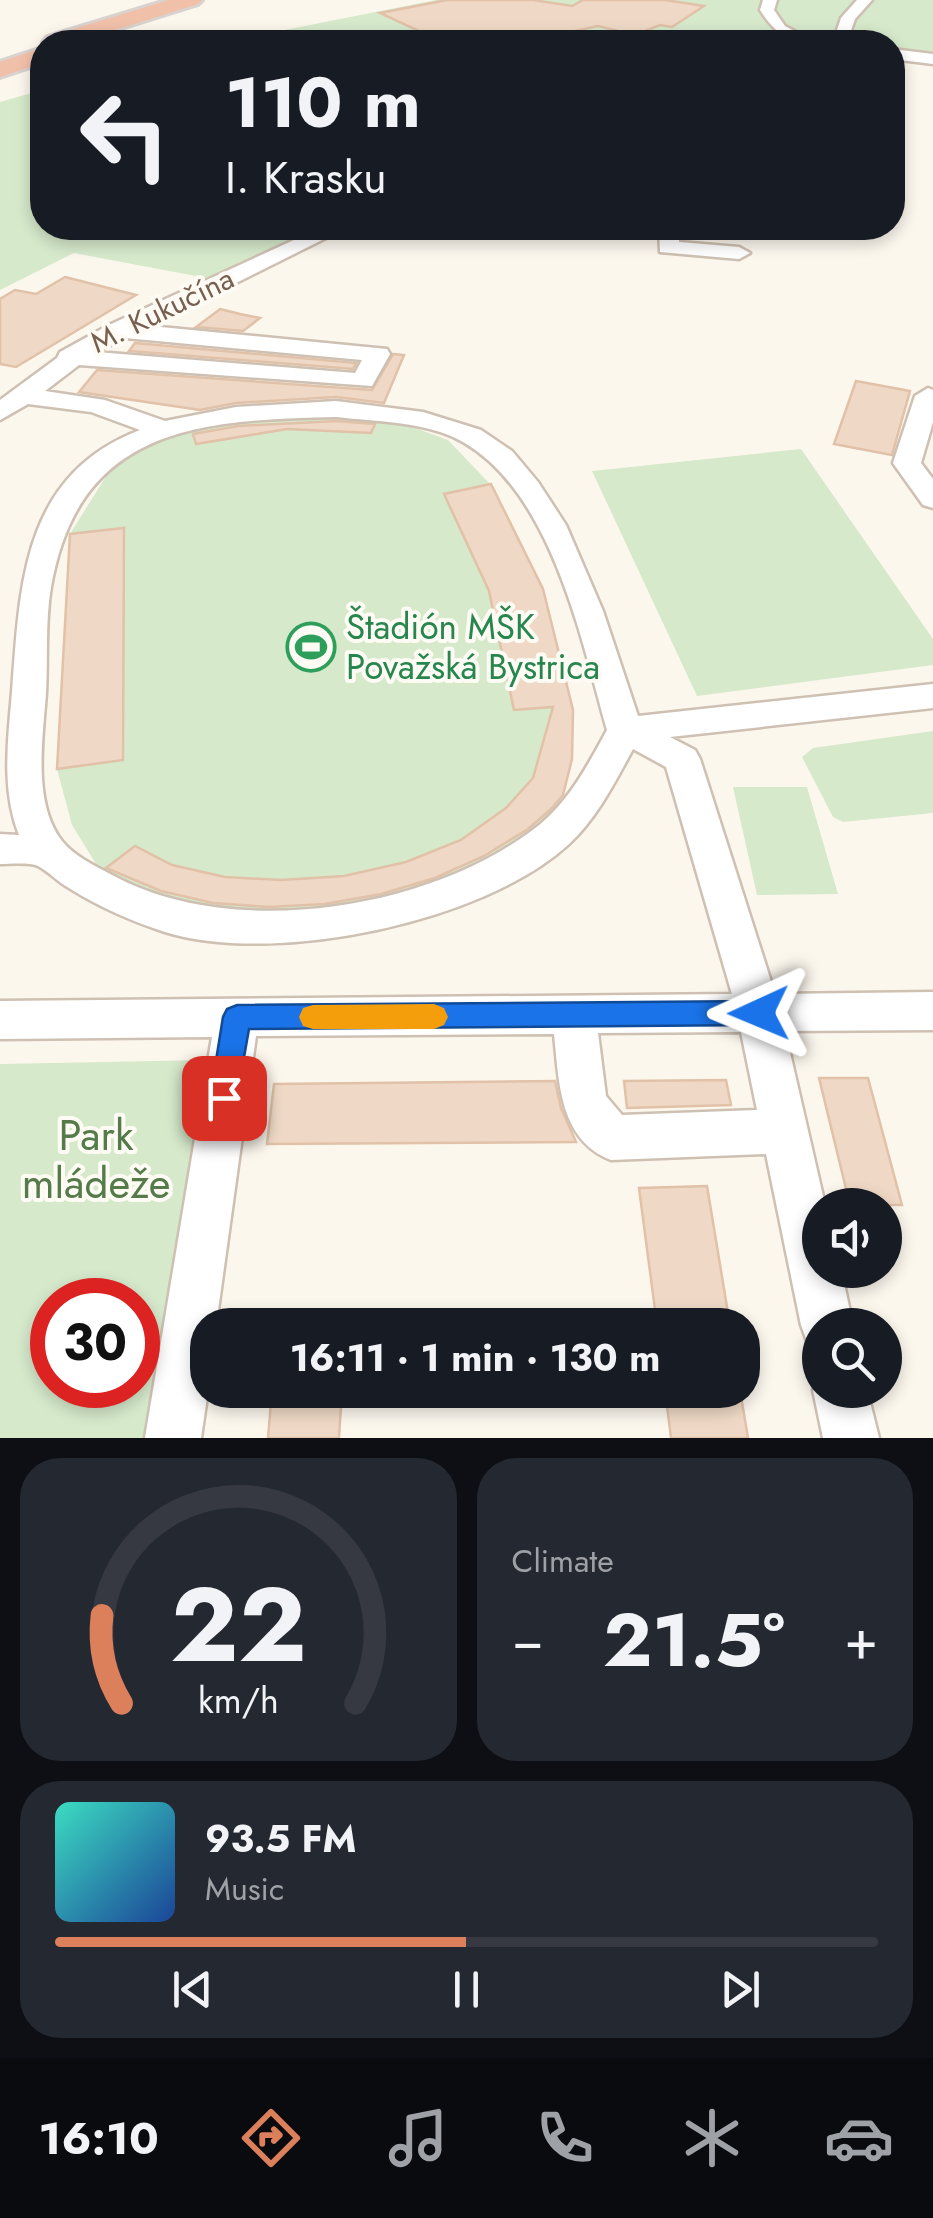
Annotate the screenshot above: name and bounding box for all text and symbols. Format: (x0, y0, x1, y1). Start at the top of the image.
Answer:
text: 110 m (225, 52, 421, 153)
icon: left (60, 70, 190, 200)
text: I. Krasku (225, 145, 387, 210)
street label: M. Kukučína (83, 257, 241, 363)
place label: Štadión MŠK Považská Bystrica (346, 602, 600, 692)
sports icon: Štadión MŠK Považská Bystrica (285, 621, 337, 673)
position arrow (707, 961, 811, 1065)
pin (182, 1056, 267, 1141)
icon: arrive (197, 1071, 252, 1126)
park label: Park mládeže (22, 1105, 170, 1214)
map controls (802, 1188, 902, 1408)
button: sound (802, 1188, 902, 1288)
speed limit sign: 30 (30, 1278, 160, 1408)
button: search (802, 1308, 902, 1408)
text: 16:11 · 1 min · 130 m (290, 1330, 660, 1385)
text: Climate (512, 1538, 614, 1584)
text: 22 (170, 1550, 306, 1700)
text: 21.5° (603, 1586, 785, 1694)
text: − (512, 1600, 544, 1680)
text: + (844, 1600, 878, 1680)
text: km/h (198, 1675, 279, 1726)
text: 93.5 FM (205, 1811, 356, 1866)
text: Music (205, 1866, 284, 1912)
icon: previous (165, 1962, 220, 2017)
icon: pause (439, 1962, 494, 2017)
icon: next (713, 1962, 768, 2017)
icon: directions (236, 2103, 306, 2173)
icon: music (383, 2103, 453, 2173)
icon: phone (530, 2103, 600, 2173)
icon: climate (677, 2103, 747, 2173)
icon: car (824, 2103, 894, 2173)
text: 16:10 (39, 2106, 159, 2171)

